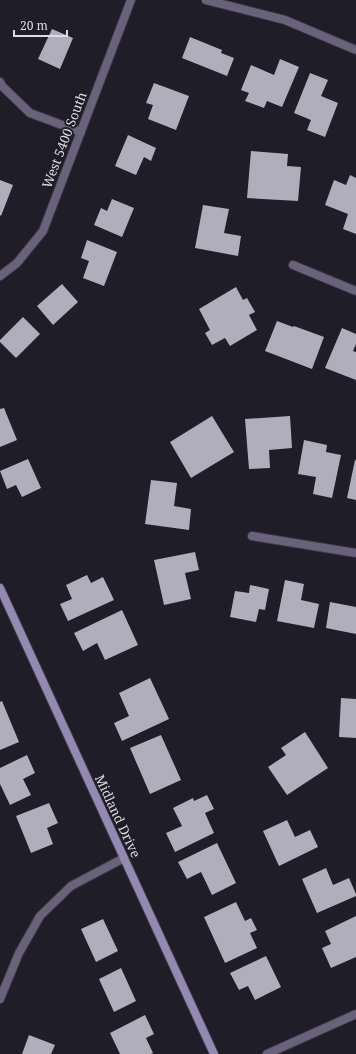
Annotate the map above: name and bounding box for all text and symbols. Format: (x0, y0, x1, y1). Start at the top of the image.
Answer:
scale bar (14, 12, 67, 38)
text: 20 m (20, 17, 48, 34)
street label: West 5400 South (37, 89, 91, 191)
street label: Midland Drive (91, 772, 145, 860)

